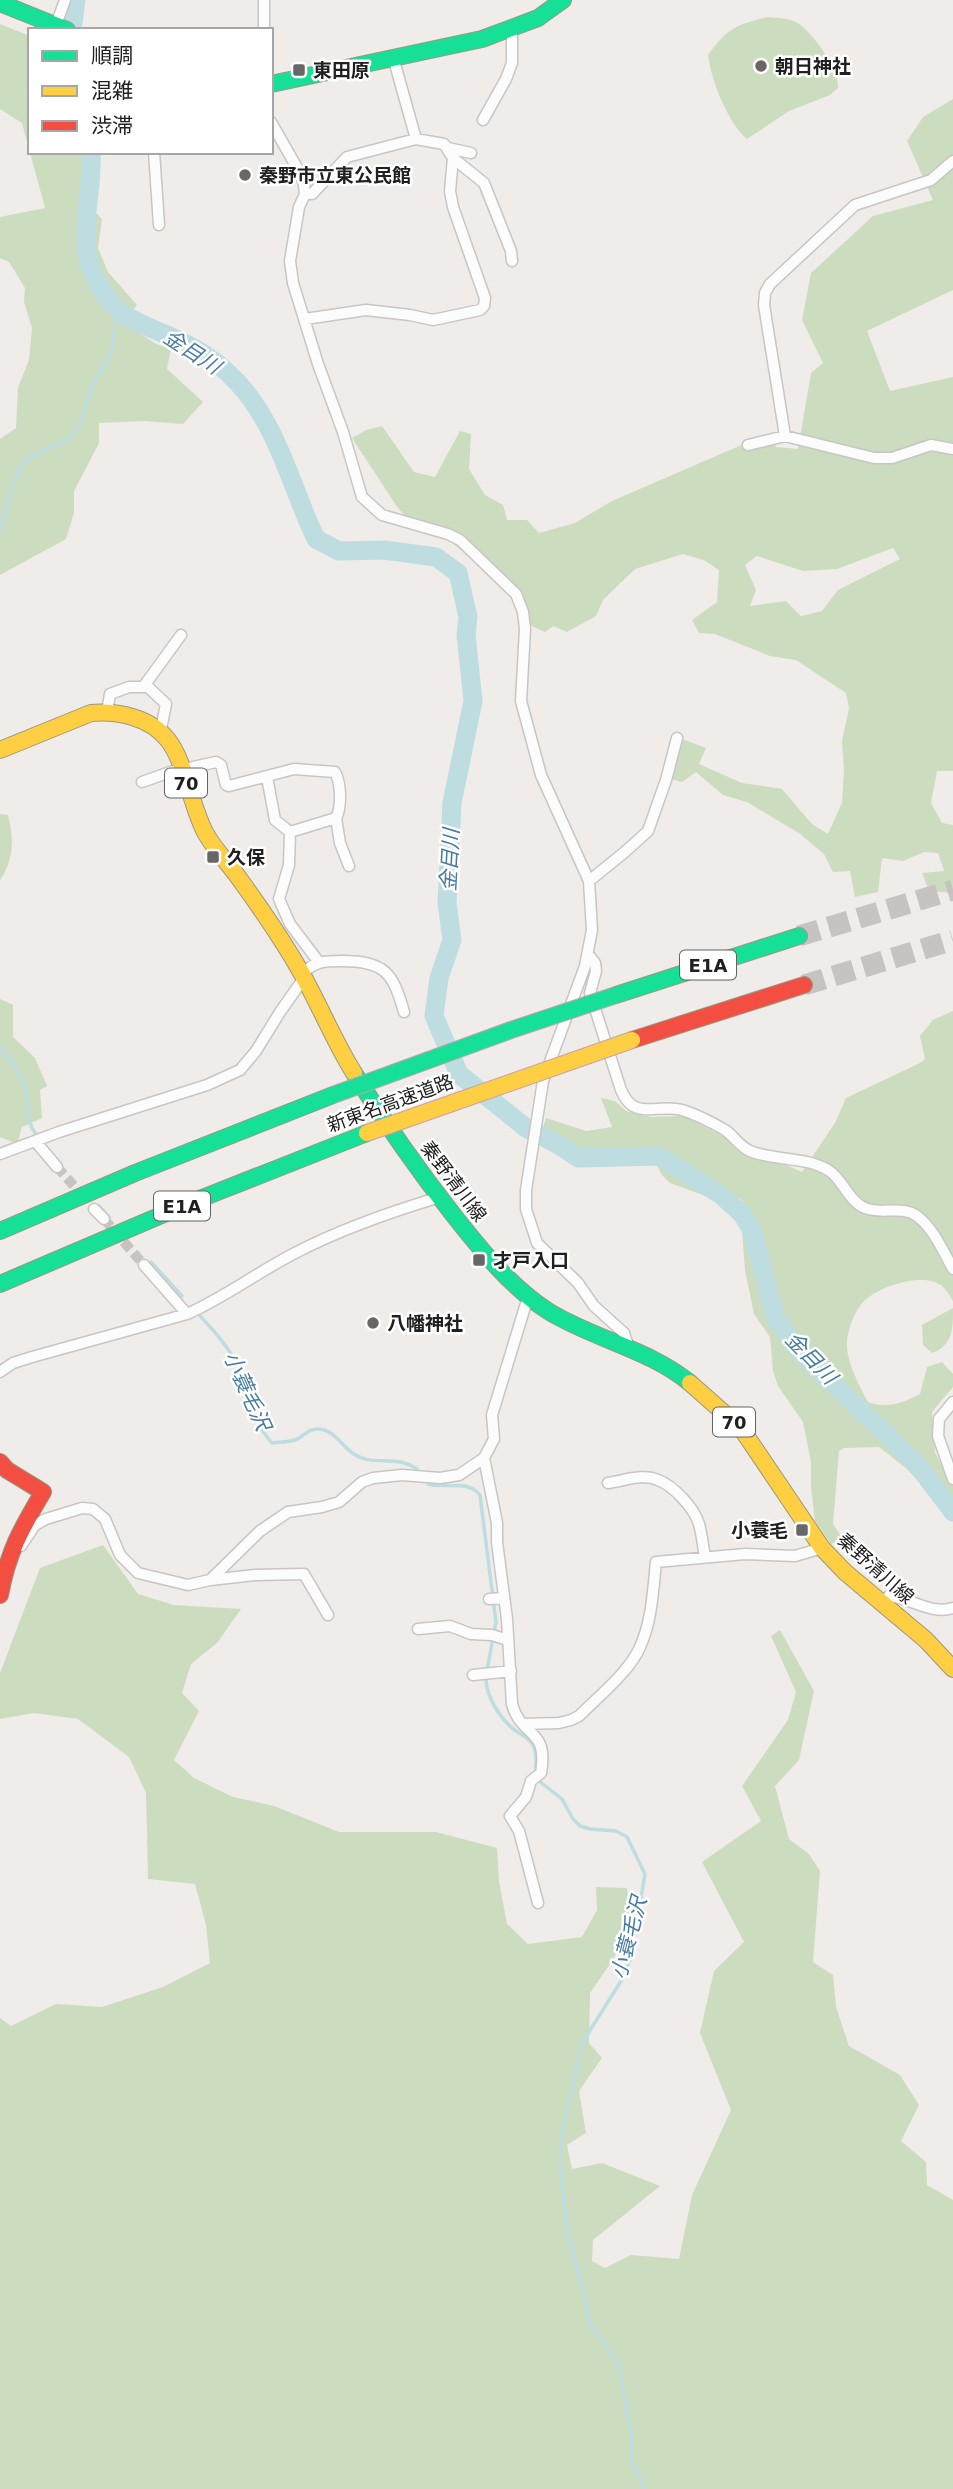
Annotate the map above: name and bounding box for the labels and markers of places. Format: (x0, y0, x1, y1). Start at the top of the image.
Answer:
place label: 朝日神社 (775, 55, 851, 77)
marker: 朝日神社 (753, 58, 769, 74)
place label: 東田原 (313, 59, 370, 81)
marker: 東田原 (291, 62, 307, 78)
place label: 秦野市立東公民館 (259, 164, 411, 186)
marker: 秦野市立東公民館 (237, 167, 253, 183)
place label: 久保 (227, 846, 265, 868)
marker: 久保 (205, 849, 221, 865)
place label: 才戸入口 (493, 1249, 569, 1271)
marker: 才戸入口 (471, 1252, 487, 1268)
place label: 八幡神社 (387, 1312, 463, 1334)
marker: 八幡神社 (365, 1315, 381, 1331)
place label: 小蓑毛 (731, 1519, 788, 1541)
marker: 小蓑毛 (794, 1522, 810, 1538)

